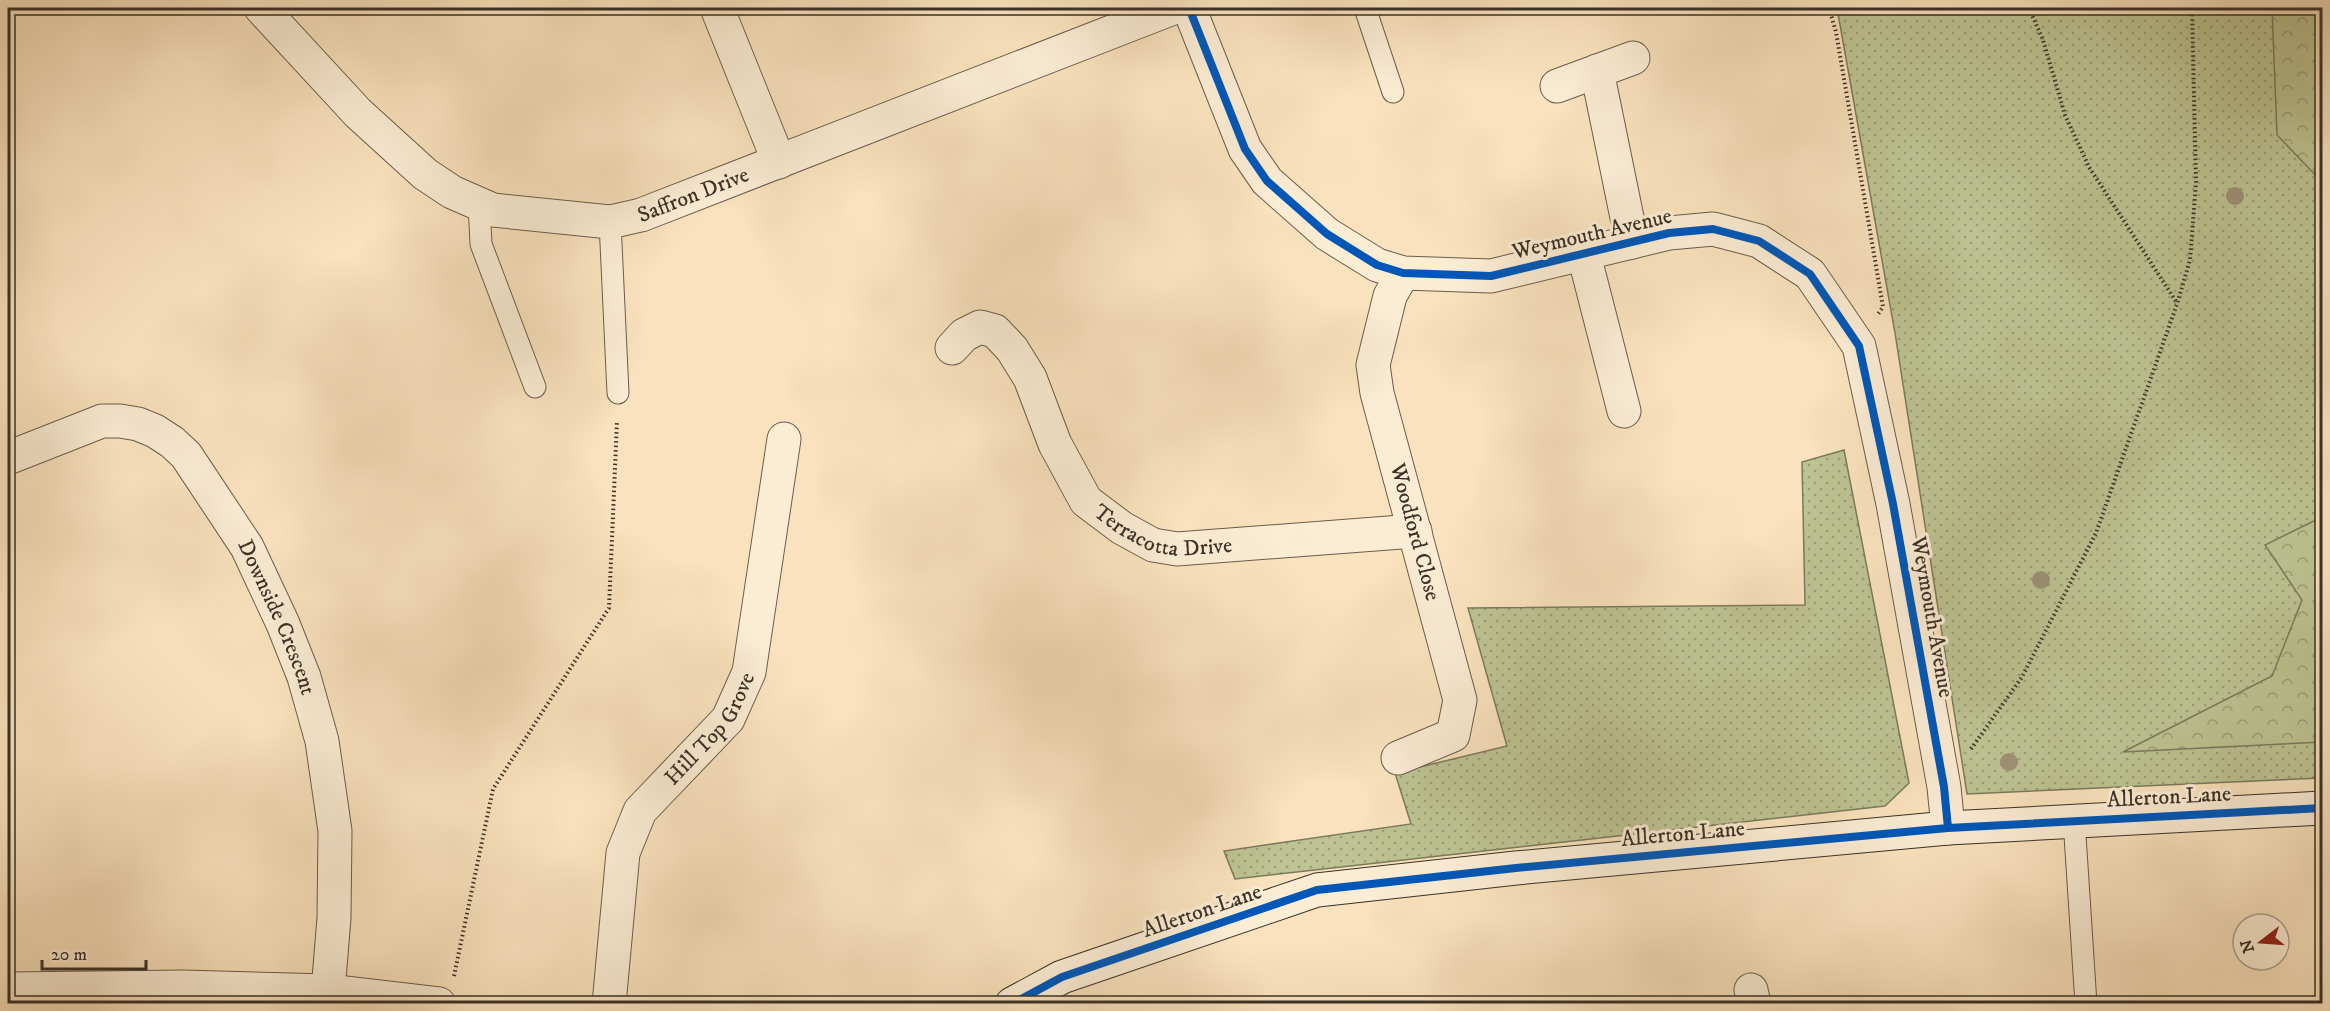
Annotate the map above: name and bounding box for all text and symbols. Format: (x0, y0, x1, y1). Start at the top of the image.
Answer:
street label: Saffron Drive (633, 161, 753, 229)
street label: Weymouth Avenue (1508, 202, 1675, 266)
street label: Woodford Close (1383, 459, 1446, 604)
street label: Terracotta Drive (1088, 498, 1233, 563)
street label: Weymouth Avenue (1904, 533, 1959, 700)
street label: Downside Crescent (232, 535, 322, 698)
street label: Hill Top Grove (659, 668, 761, 791)
street label: Allerton Lane (2106, 780, 2232, 814)
street label: Allerton Lane (1620, 815, 1746, 853)
street label: Allerton Lane (1139, 878, 1265, 944)
north arrow (2231, 912, 2291, 972)
scale bar (42, 933, 146, 971)
text: N (2236, 937, 2259, 955)
text: 20 m (51, 944, 87, 966)

